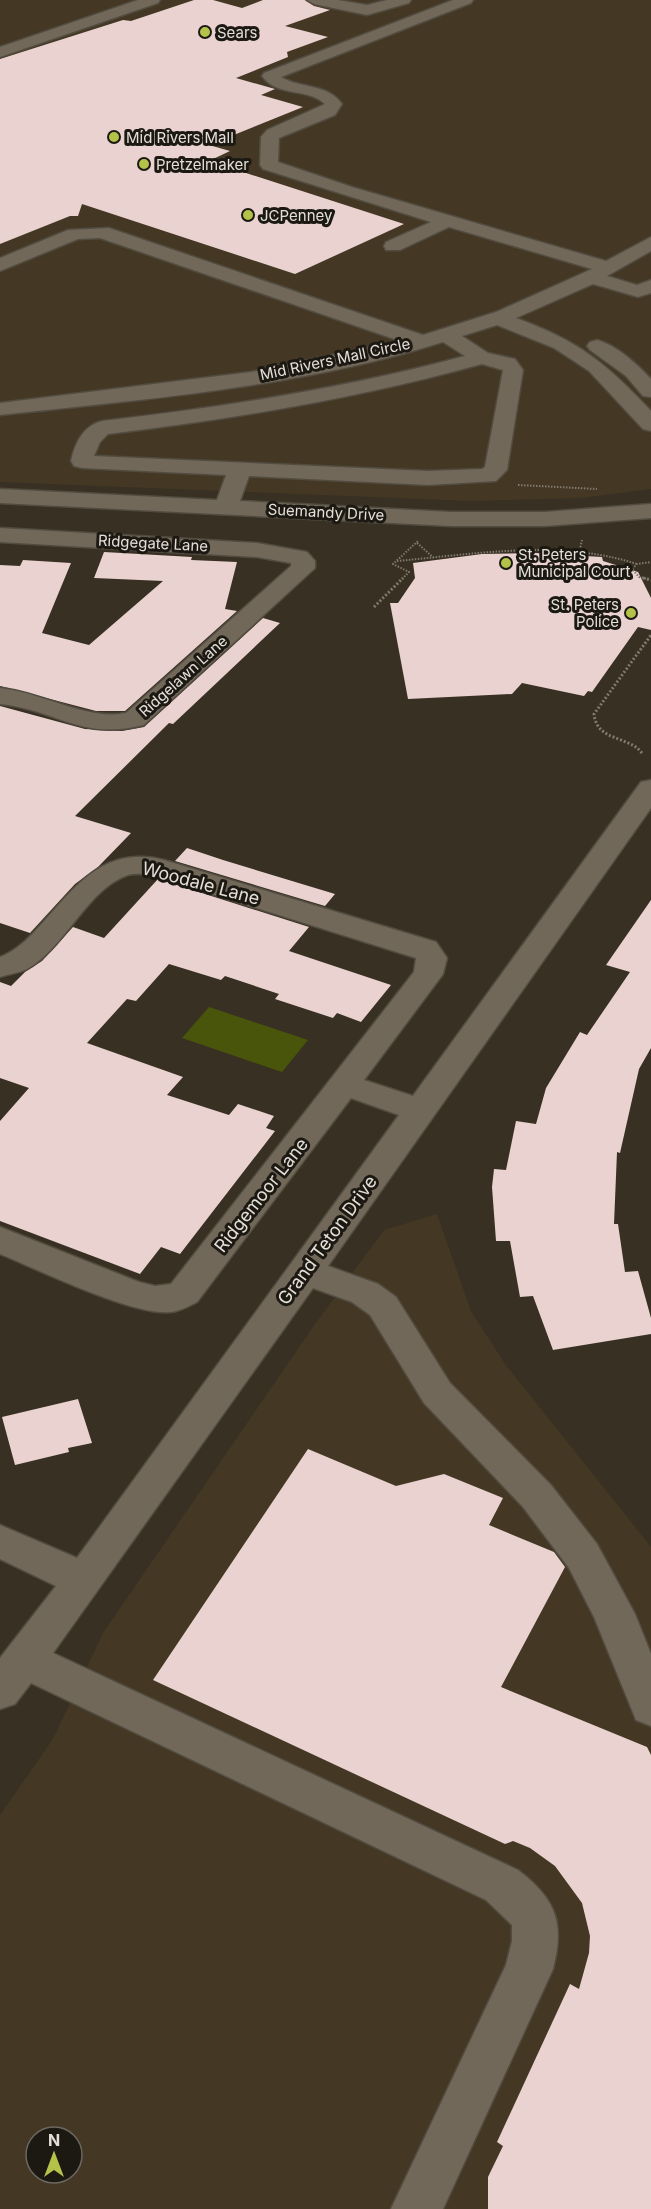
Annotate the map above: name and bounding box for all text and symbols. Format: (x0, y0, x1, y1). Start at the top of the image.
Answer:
place label: Sears (217, 23, 258, 42)
marker: Sears (198, 25, 212, 39)
place label: Mid Rivers Mall (126, 128, 234, 147)
marker: Mid Rivers Mall (107, 130, 121, 144)
place label: Pretzelmaker (156, 155, 249, 174)
marker: Pretzelmaker (137, 157, 151, 171)
place label: JCPenney (260, 206, 333, 225)
marker: JCPenney (241, 208, 255, 222)
street label: Mid Rivers Mall Circle (258, 334, 412, 384)
street label: Suemandy Drive (267, 499, 385, 525)
street label: Ridgegate Lane (97, 531, 209, 555)
place label: St. Peters Municipal Court (518, 545, 630, 581)
marker: St. Peters Municipal Court (499, 556, 513, 570)
place label: St. Peters Police (551, 595, 619, 631)
marker: St. Peters Police (624, 606, 638, 620)
street label: Ridgelawn Lane (135, 631, 231, 721)
street label: Woodale Lane (140, 857, 262, 909)
street label: Ridgemoor Lane (210, 1134, 312, 1256)
street label: Grand Teton Drive (273, 1171, 381, 1309)
north arrow (24, 2125, 84, 2185)
text: N (48, 2130, 60, 2150)

